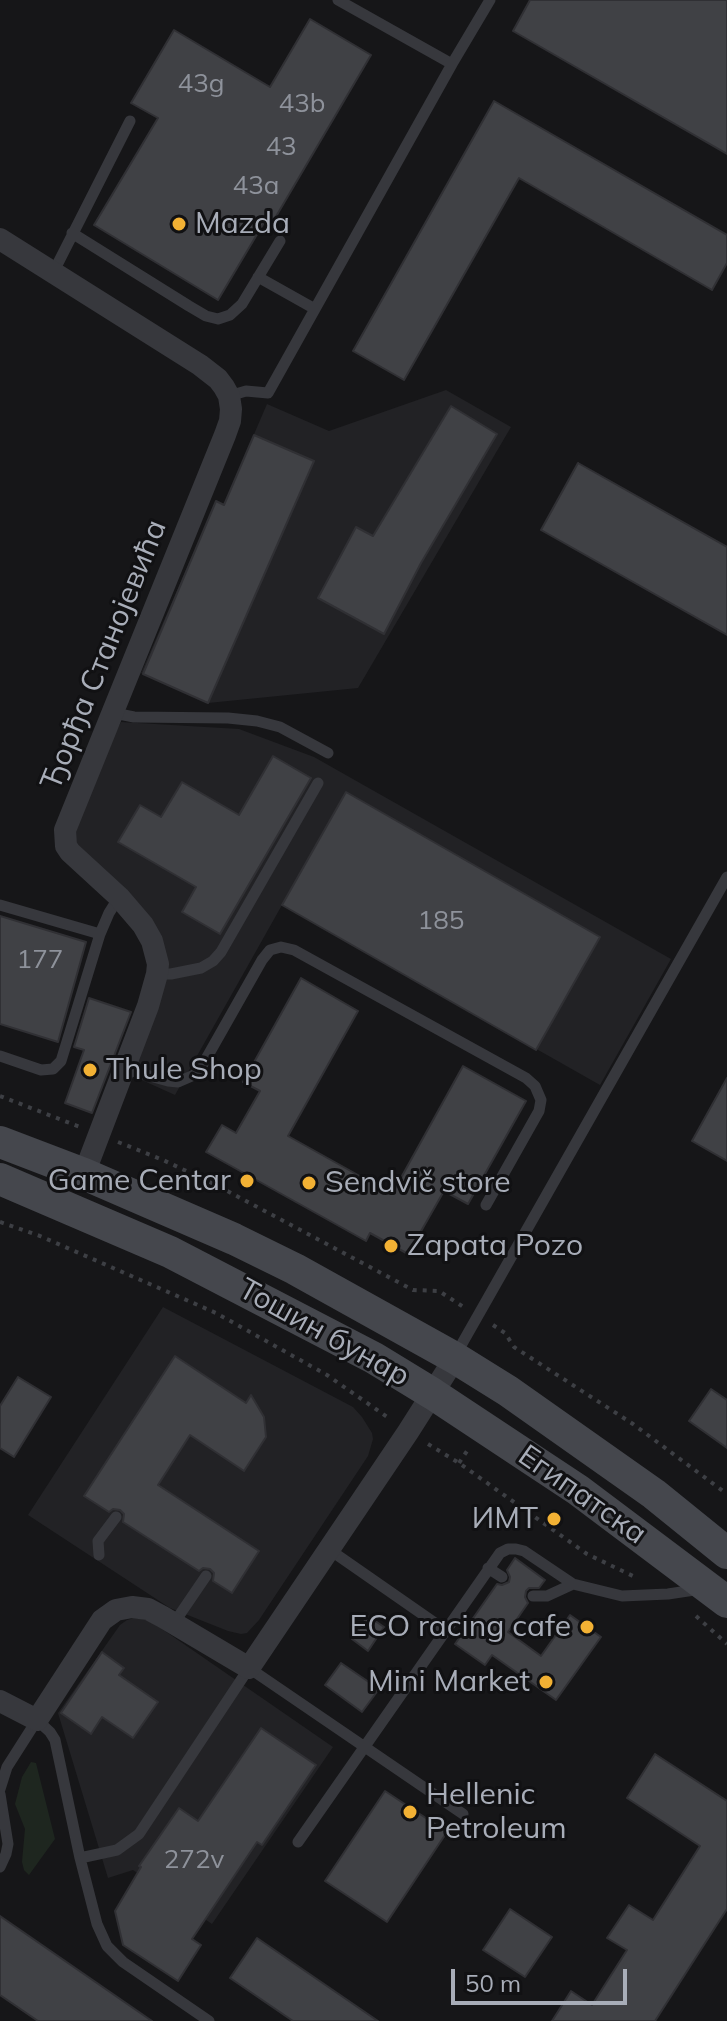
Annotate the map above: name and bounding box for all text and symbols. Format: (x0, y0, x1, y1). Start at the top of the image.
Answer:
house number: 43g (178, 68, 224, 100)
house number: 43b (279, 88, 325, 120)
house number: 43 (265, 131, 297, 163)
house number: 43a (233, 170, 279, 202)
place label: Mazda (195, 206, 290, 242)
marker: Mazda (170, 215, 188, 233)
street label: Ђорђа Станојевића (33, 515, 175, 795)
house number: 185 (418, 905, 464, 937)
house number: 177 (17, 944, 63, 976)
place label: Thule Shop (106, 1052, 262, 1088)
marker: Thule Shop (81, 1061, 99, 1079)
place label: Game Centar (48, 1163, 231, 1199)
place label: Sendvič store (325, 1165, 511, 1201)
marker: Game Centar (238, 1172, 256, 1190)
marker: Sendvič store (300, 1174, 318, 1192)
place label: Zapata Pozo (407, 1228, 583, 1264)
marker: Zapata Pozo (382, 1237, 400, 1255)
street label: Тошин бунар (232, 1271, 416, 1395)
street label: Египатска (511, 1438, 653, 1552)
place label: ИМТ (472, 1501, 538, 1537)
marker: ИМТ (545, 1510, 563, 1528)
place label: ECO racing cafe (350, 1609, 571, 1645)
marker: ECO racing cafe (578, 1618, 596, 1636)
place label: Mini Market (368, 1664, 530, 1700)
marker: Mini Market (537, 1673, 555, 1691)
place label: Hellenic Petroleum (426, 1777, 567, 1848)
marker: Hellenic Petroleum (401, 1803, 419, 1821)
house number: 272v (164, 1844, 224, 1876)
scale bar (455, 1953, 631, 2003)
text: 50 m (465, 1968, 521, 1998)

